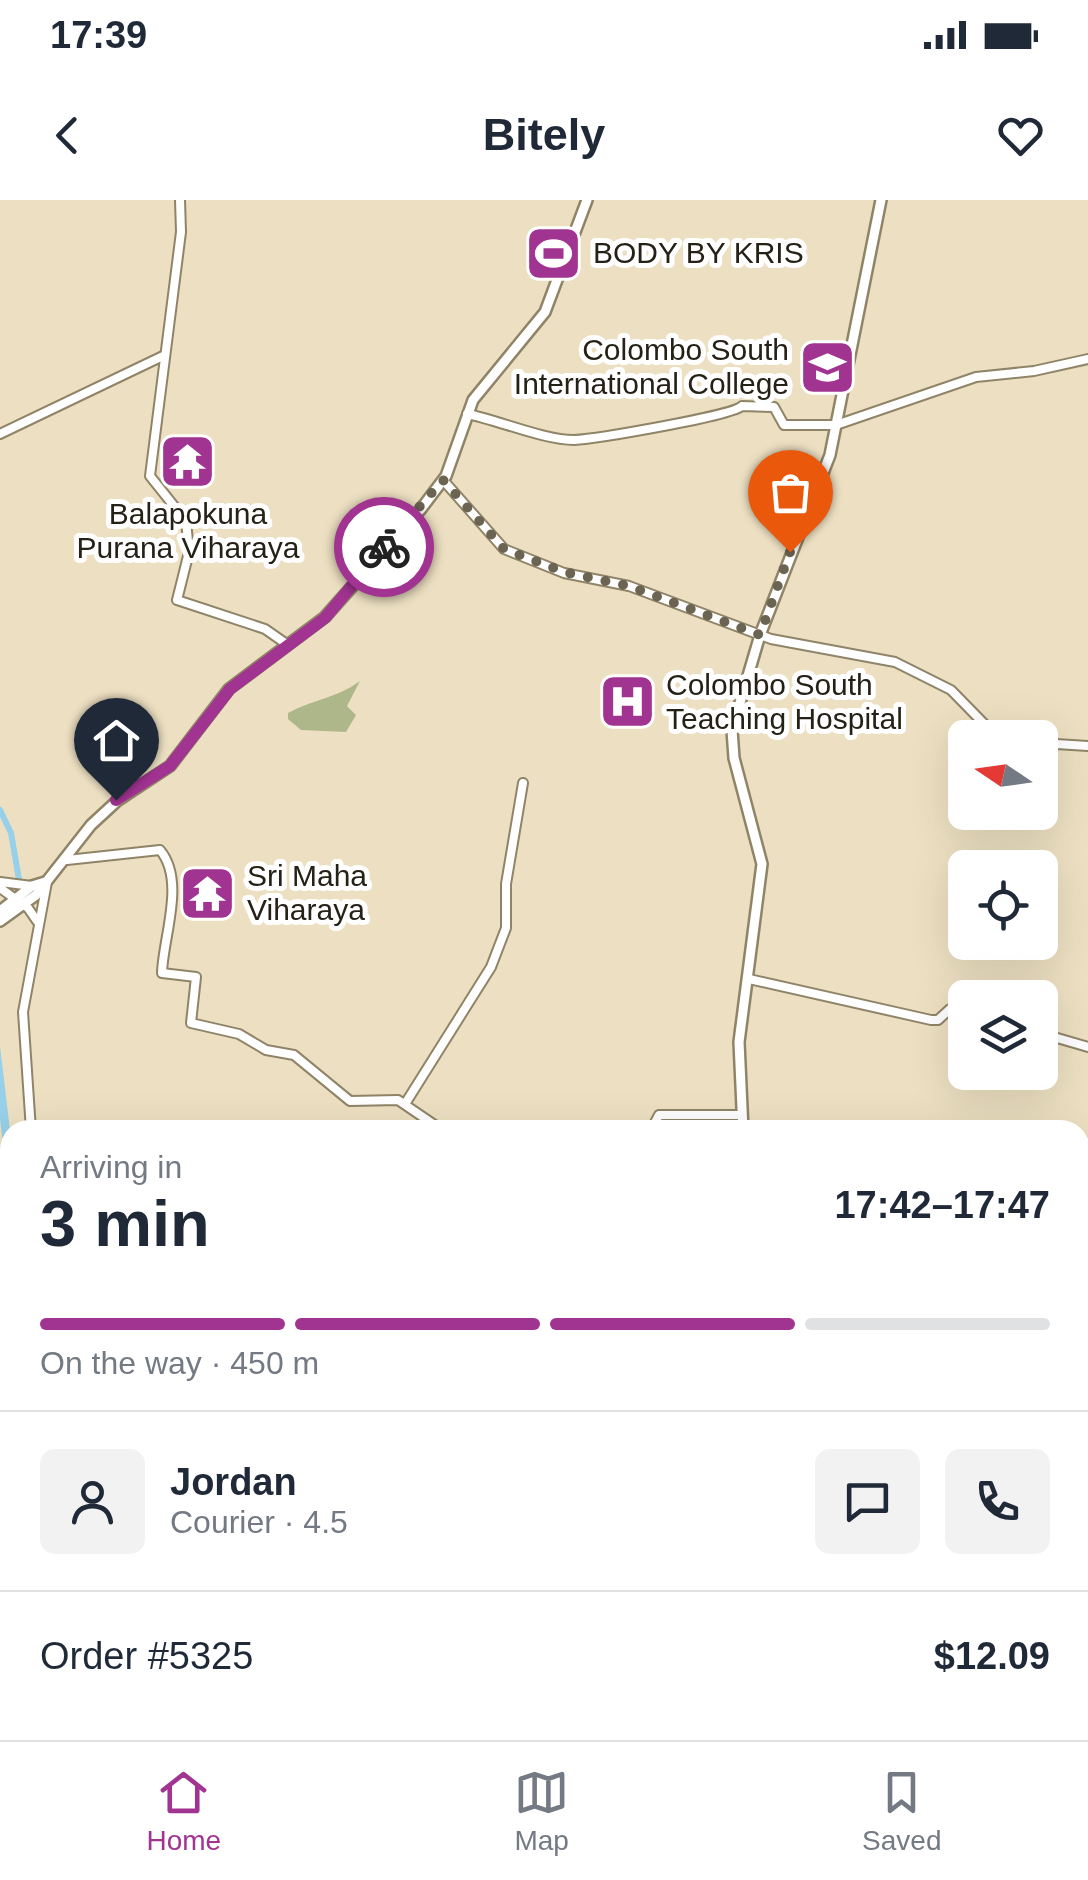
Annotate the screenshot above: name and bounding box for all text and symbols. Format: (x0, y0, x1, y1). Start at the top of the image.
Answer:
text: 17:39 (50, 14, 147, 56)
icon: back (40, 108, 95, 163)
icon: heart (993, 108, 1048, 163)
text: Bitely (483, 109, 605, 160)
sports icon: BODY BY KRIS (524, 223, 584, 283)
place label: BODY BY KRIS (593, 236, 804, 269)
place label: Colombo South International College (514, 333, 789, 400)
school or university icon: Colombo South International College (798, 337, 858, 397)
temple icon: Balapokuna Purana Viharaya (158, 431, 218, 491)
pin (748, 450, 833, 553)
icon: bag (763, 465, 818, 520)
place label: Balapokuna Purana Viharaya (77, 497, 300, 564)
courier (334, 497, 434, 597)
icon: bike (357, 520, 412, 575)
place label: Colombo South Teaching Hospital (666, 668, 903, 735)
hospital icon: Colombo South Teaching Hospital (597, 672, 657, 732)
pin (74, 698, 159, 801)
icon: home (89, 713, 144, 768)
north arrow (948, 720, 1058, 830)
map controls (948, 720, 1058, 1090)
button: locate (948, 850, 1058, 960)
place label: Sri Maha Viharaya (247, 859, 367, 926)
temple icon: Sri Maha Viharaya (178, 863, 238, 923)
button: layers (948, 980, 1058, 1090)
text: Arriving in (40, 1149, 182, 1185)
text: 17:42–17:47 (834, 1184, 1050, 1226)
text: 3 min (40, 1187, 210, 1260)
text: On the way · 450 m (40, 1345, 319, 1381)
button: person (40, 1449, 145, 1554)
button: chat (815, 1449, 920, 1554)
button: phone (945, 1449, 1050, 1554)
text: Jordan (170, 1461, 297, 1503)
text: Courier · 4.5 (170, 1504, 348, 1540)
text: Order #5325 (40, 1635, 253, 1677)
text: $12.09 (934, 1635, 1050, 1677)
tab: Home (146, 1765, 221, 1857)
tab: Map (514, 1765, 569, 1857)
tab: Saved (862, 1765, 941, 1857)

